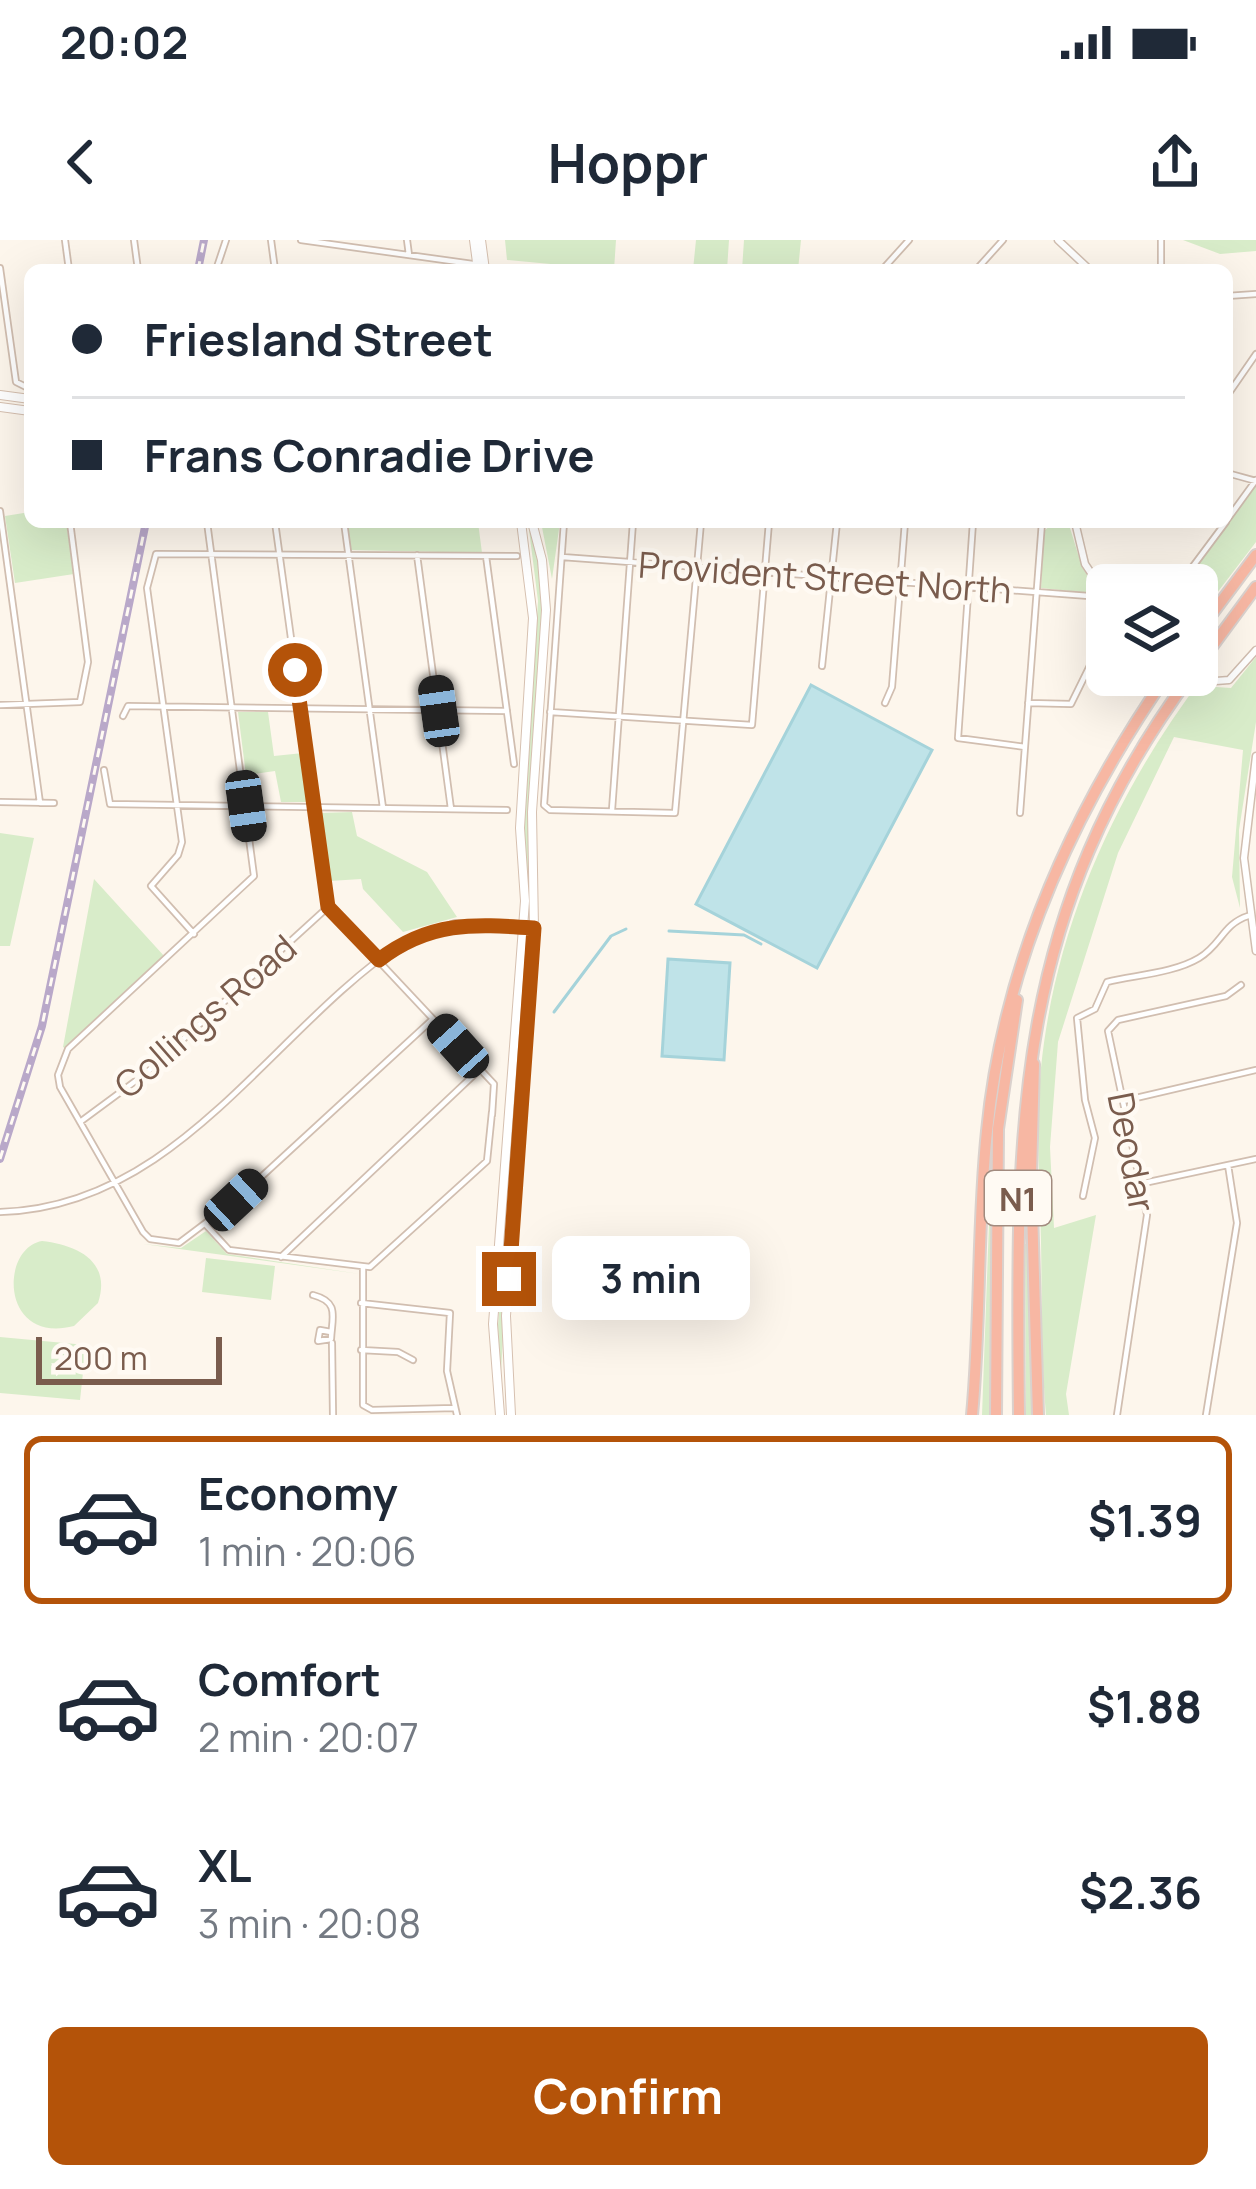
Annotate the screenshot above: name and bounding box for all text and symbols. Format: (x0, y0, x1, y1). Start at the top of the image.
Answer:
text: 20:02 (60, 11, 188, 73)
text: Hoppr (548, 125, 708, 199)
icon: back (48, 129, 114, 195)
icon: share (1142, 129, 1208, 195)
text: Friesland Street (144, 308, 493, 370)
text: Frans Conradie Drive (144, 424, 595, 486)
street label: Provident Street North (637, 540, 1013, 614)
map controls (1086, 564, 1218, 696)
button: layers (1086, 564, 1218, 696)
route start (268, 643, 322, 697)
car (416, 673, 462, 749)
car (223, 768, 269, 844)
street label: Collings Road (103, 923, 307, 1109)
car (421, 1007, 495, 1085)
street label: Deodar (1096, 1088, 1168, 1216)
car (197, 1162, 275, 1238)
road number: N1 (985, 1171, 1051, 1225)
callout: 3 min (551, 1237, 749, 1321)
text: 3 min (601, 1251, 701, 1305)
route end (482, 1252, 536, 1306)
scale bar (36, 1331, 222, 1384)
text: 200 m (54, 1335, 148, 1380)
text: Economy (198, 1462, 398, 1524)
icon: car (54, 1466, 162, 1574)
text: $1.39 (1088, 1489, 1202, 1551)
text: 1 min · 20:06 (198, 1524, 416, 1578)
text: Comfort (198, 1648, 381, 1710)
icon: car (54, 1652, 162, 1760)
text: $1.88 (1087, 1675, 1202, 1737)
text: 2 min · 20:07 (198, 1710, 419, 1764)
text: XL (198, 1834, 252, 1896)
icon: car (54, 1838, 162, 1946)
text: $2.36 (1079, 1861, 1202, 1923)
text: 3 min · 20:08 (198, 1896, 421, 1950)
button: Confirm (48, 2027, 1208, 2165)

